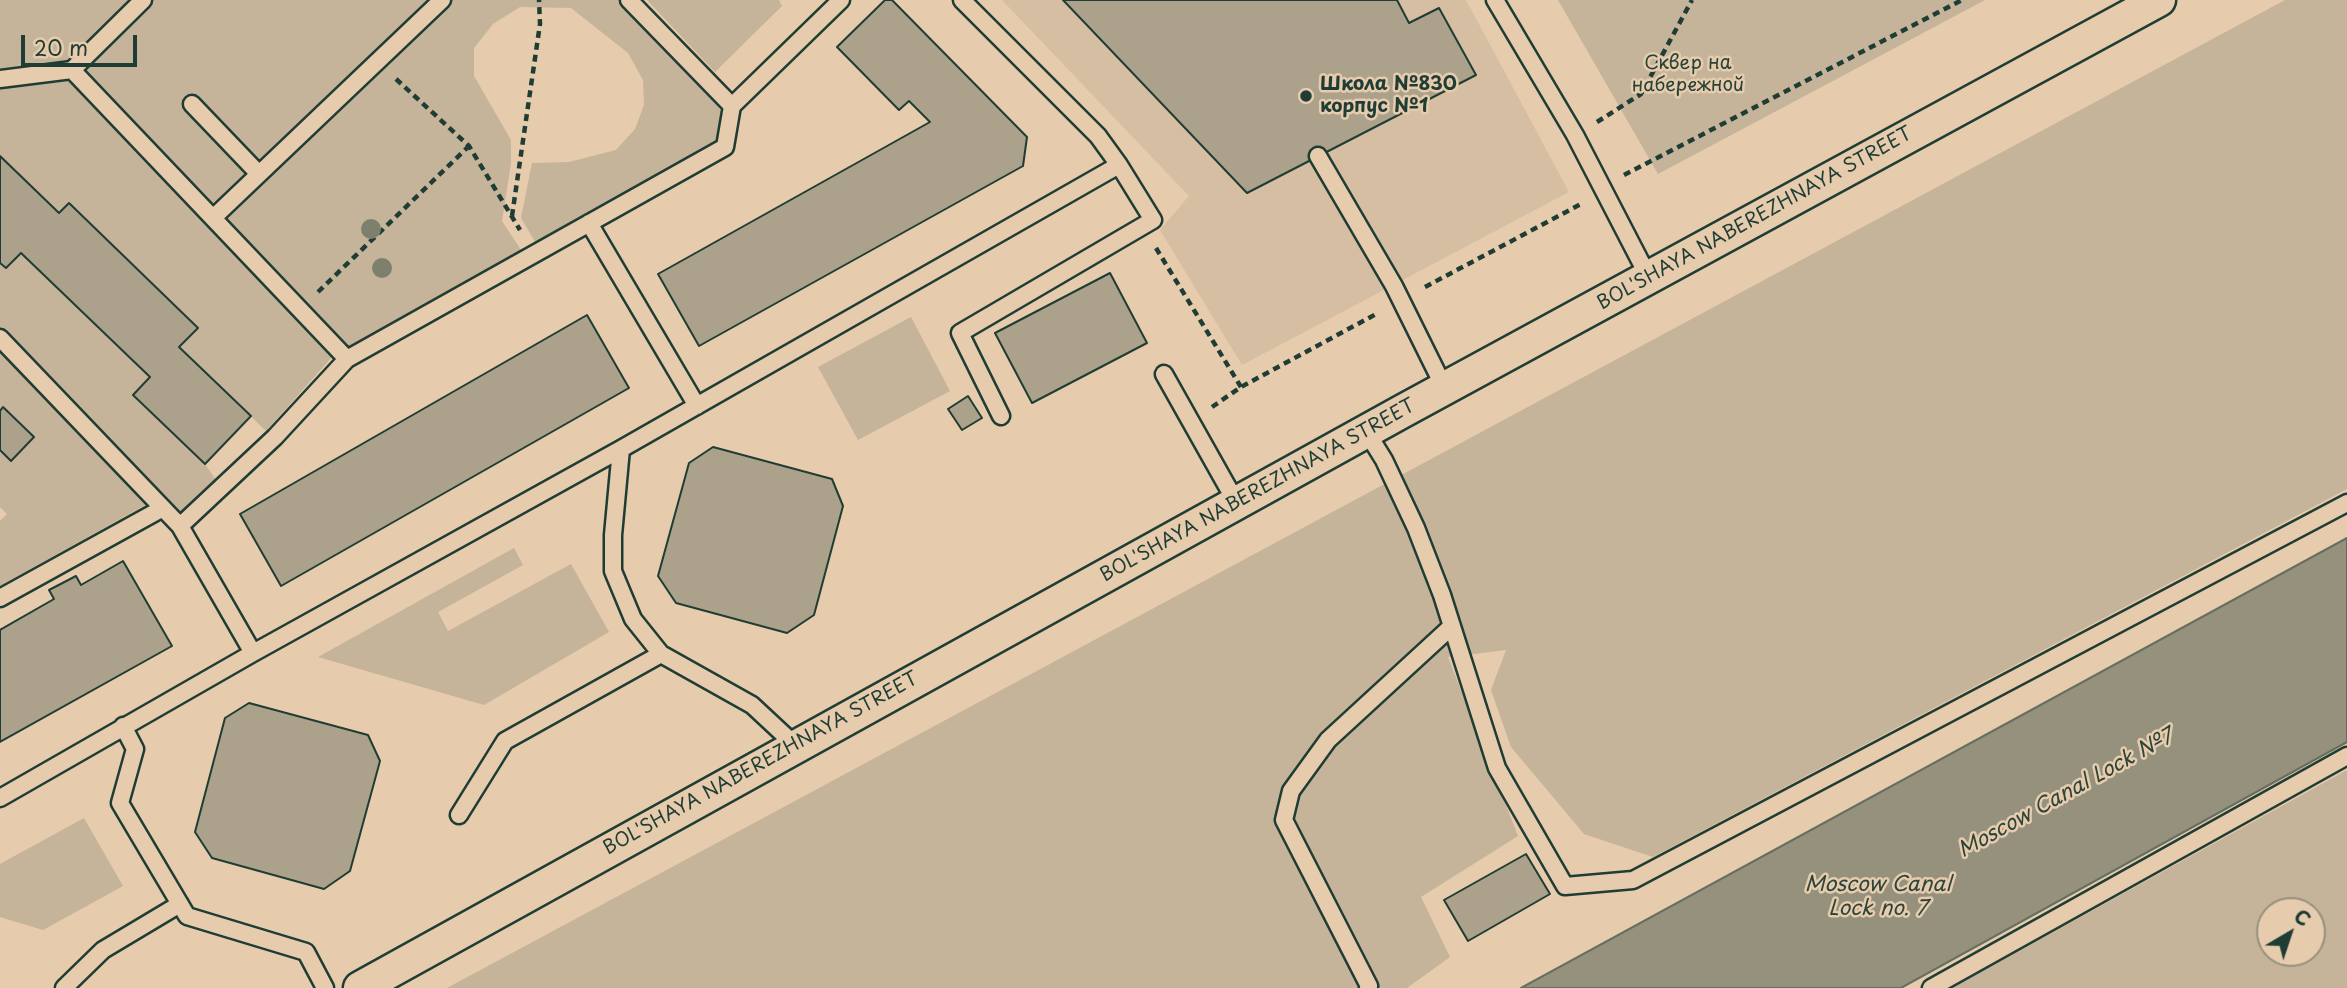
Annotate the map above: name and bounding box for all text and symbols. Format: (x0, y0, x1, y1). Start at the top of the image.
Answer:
scale bar (24, 21, 140, 65)
text: 20 m (34, 31, 88, 63)
park label: Сквер на набережной (1632, 53, 1744, 97)
place label: Школа №830 корпус №1 (1320, 74, 1457, 118)
marker: Школа №830 корпус №1 (1298, 88, 1314, 104)
street label: BOL'SHAYA NABEREZHNAYA STREET (1594, 123, 1916, 315)
street label: BOL'SHAYA NABEREZHNAYA STREET (1097, 395, 1419, 587)
street label: BOL'SHAYA NABEREZHNAYA STREET (600, 668, 922, 860)
water label: Moscow Canal Lock №7 (1954, 724, 2178, 864)
water label: Moscow Canal Lock no. 7 (1805, 872, 1951, 922)
north arrow (2256, 897, 2326, 967)
text: С (2289, 902, 2317, 933)

